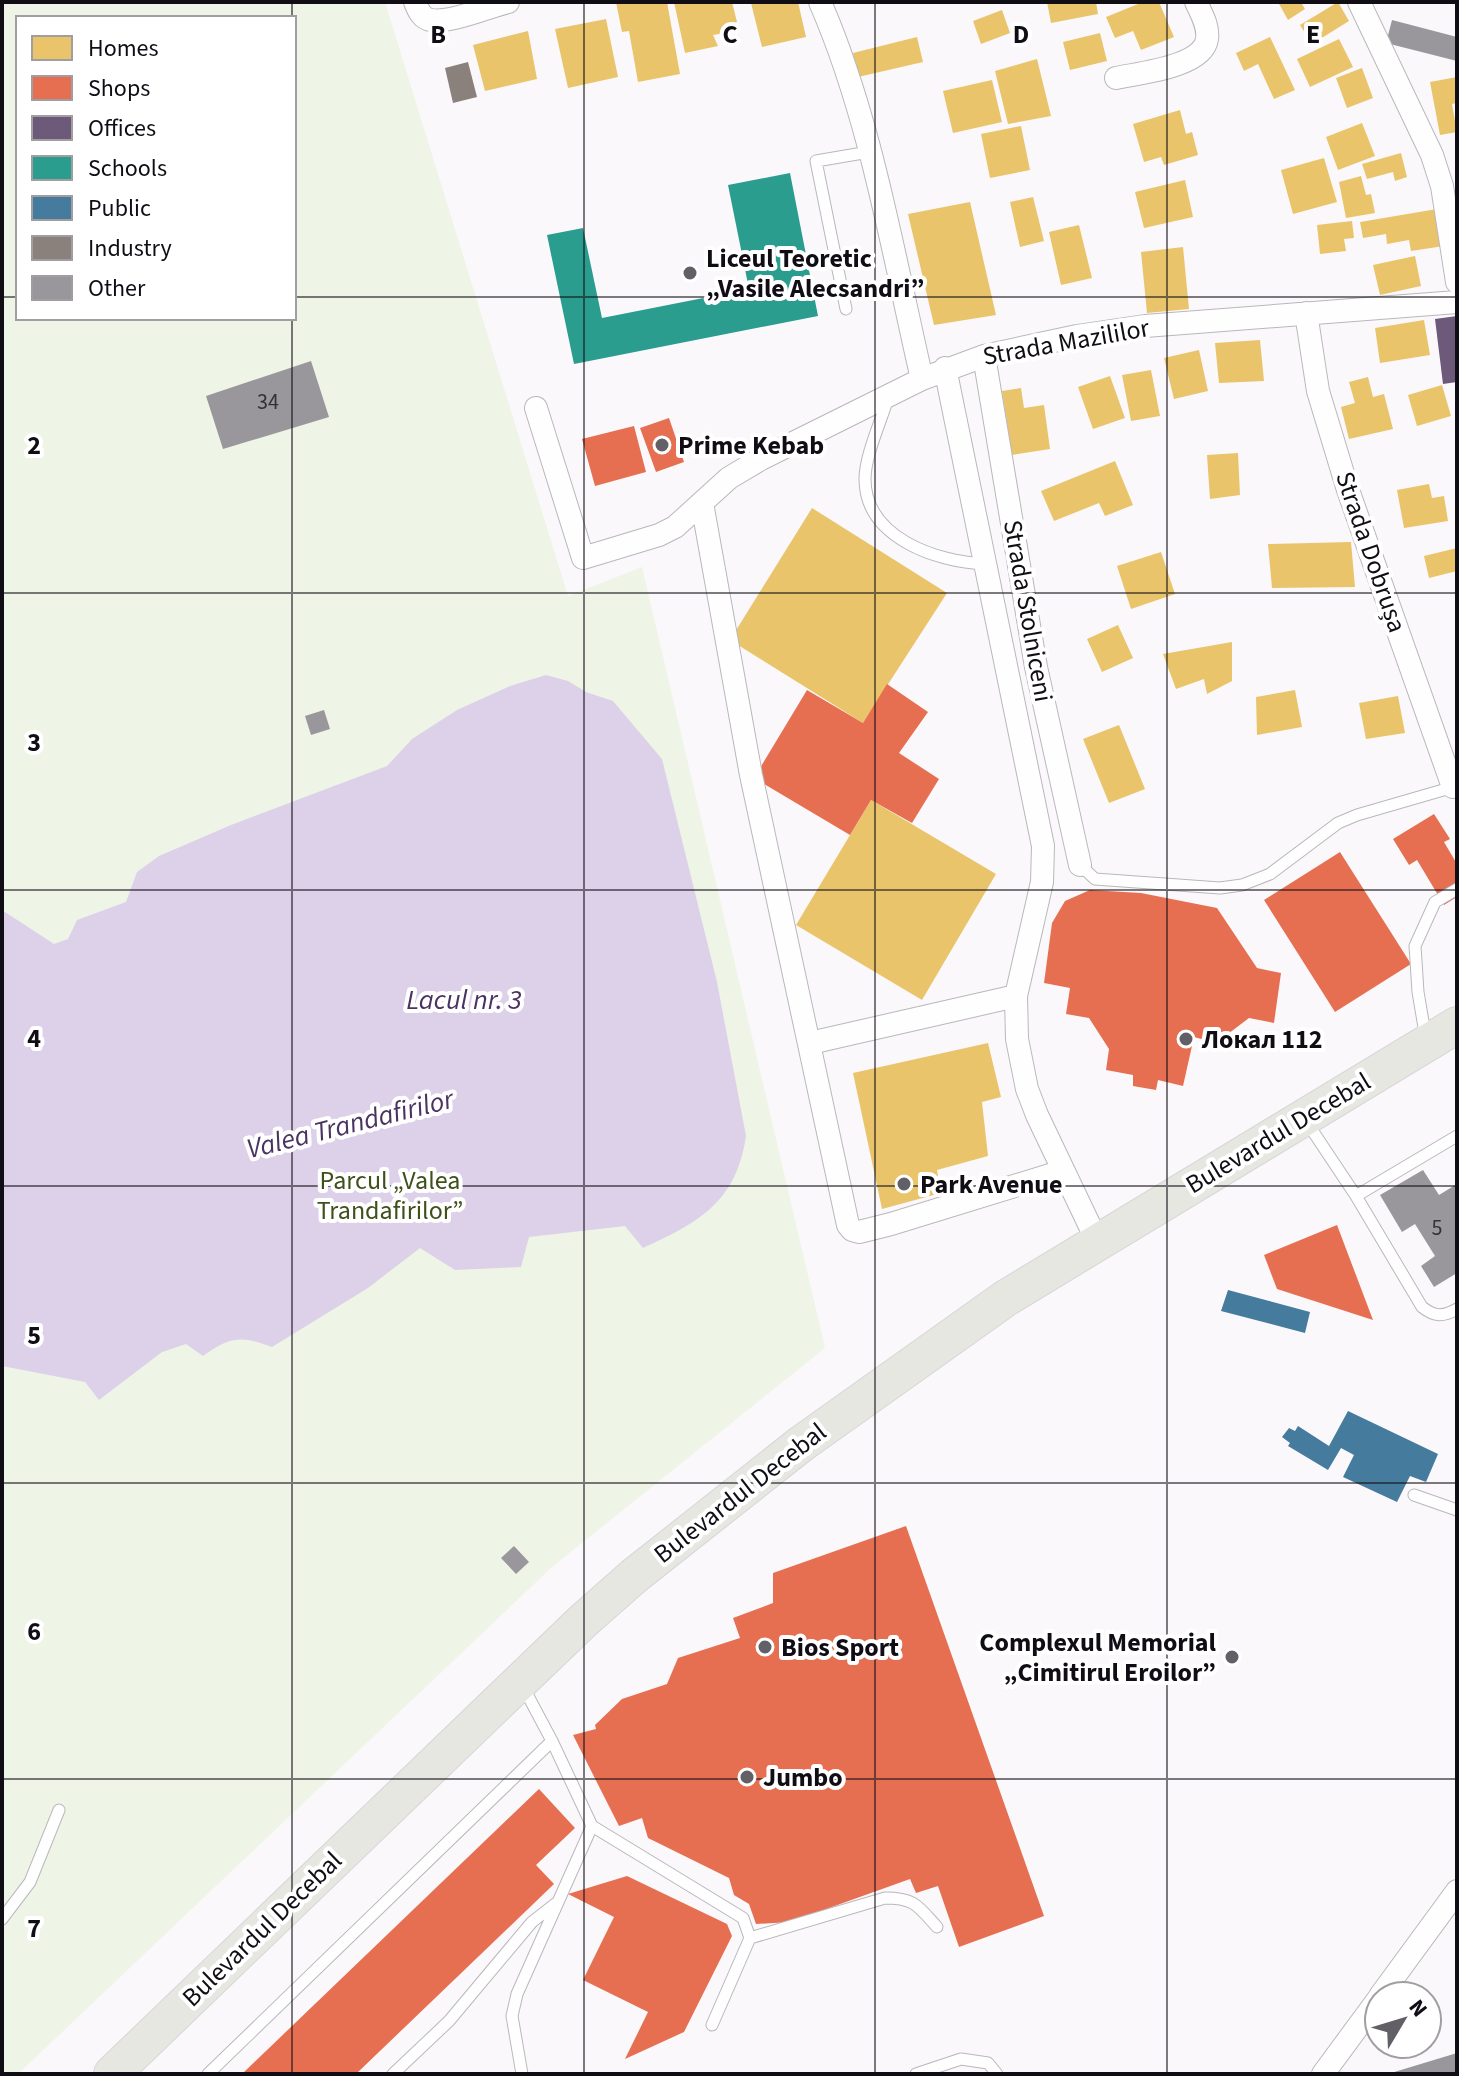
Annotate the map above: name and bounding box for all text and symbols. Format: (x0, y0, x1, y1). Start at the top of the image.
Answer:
legend (16, 16, 296, 320)
text: B (430, 16, 446, 53)
text: C (722, 16, 738, 53)
text: D (1013, 16, 1029, 53)
text: E (1306, 16, 1320, 53)
text: Homes (88, 31, 159, 66)
text: Shops (88, 71, 150, 106)
text: Offices (88, 111, 156, 146)
text: Schools (88, 151, 167, 186)
text: Public (88, 191, 151, 226)
text: Industry (88, 231, 172, 266)
place label: Liceul Teoretic „Vasile Alecsandri” (706, 240, 924, 307)
marker: Liceul Teoretic „Vasile Alecsandri” (681, 264, 699, 282)
text: Other (88, 271, 146, 306)
street label: Strada Mazililor (980, 309, 1153, 375)
house number: 34 (257, 386, 279, 418)
text: 2 (27, 427, 41, 464)
place label: Prime Kebab (678, 427, 824, 464)
marker: Prime Kebab (653, 436, 671, 454)
street label: Strada Dobrușa (1326, 467, 1416, 637)
street label: Strada Stolniceni (994, 517, 1062, 705)
text: 3 (27, 724, 41, 761)
water label: Lacul nr. 3 (406, 980, 522, 1020)
text: 4 (27, 1020, 41, 1057)
place label: Локал 112 (1201, 1021, 1322, 1058)
marker: Локал 112 (1177, 1030, 1195, 1048)
street label: Bulevardul Decebal (1179, 1063, 1377, 1203)
water label: Valea Trandafirilor (242, 1079, 459, 1169)
park label: Parcul „Valea Trandafirilor” (317, 1162, 463, 1229)
place label: Park Avenue (920, 1166, 1063, 1203)
marker: Park Avenue (895, 1175, 913, 1193)
house number: 5 (1432, 1212, 1442, 1244)
text: 5 (27, 1317, 41, 1354)
street label: Bulevardul Decebal (646, 1414, 834, 1572)
text: 6 (27, 1613, 41, 1650)
place label: Complexul Memorial „Cimitirul Eroilor” (979, 1624, 1217, 1691)
place label: Bios Sport (781, 1629, 899, 1666)
marker: Bios Sport (756, 1638, 774, 1656)
marker: Complexul Memorial „Cimitirul Eroilor” (1223, 1648, 1241, 1666)
place label: Jumbo (763, 1759, 843, 1796)
marker: Jumbo (738, 1768, 756, 1786)
street label: Bulevardul Decebal (174, 1843, 350, 2015)
text: 7 (27, 1910, 41, 1947)
north arrow (1363, 1980, 1443, 2060)
text: N (1401, 1993, 1435, 2024)

